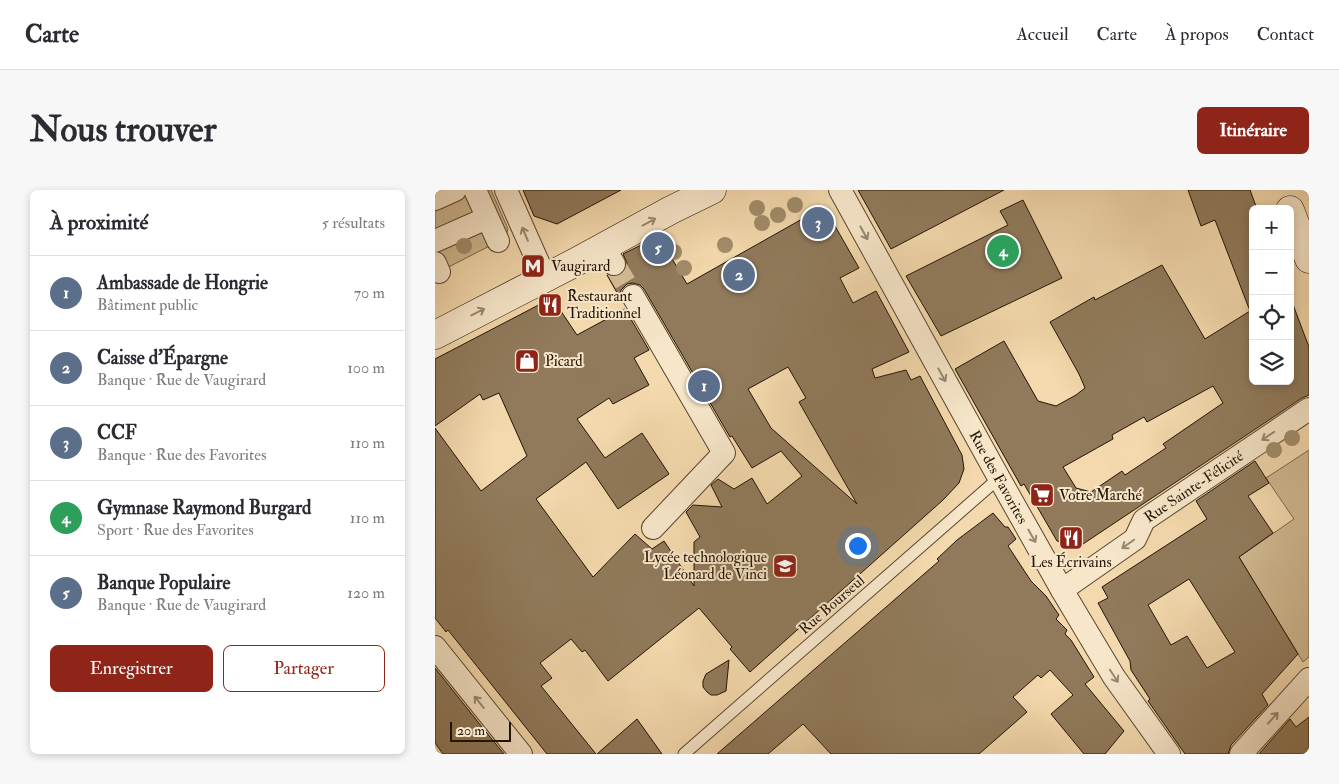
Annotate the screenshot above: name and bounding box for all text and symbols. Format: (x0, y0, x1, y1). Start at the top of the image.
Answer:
text: Carte (25, 19, 79, 50)
text: Accueil (1016, 23, 1069, 46)
text: Carte (1097, 23, 1137, 46)
text: À propos (1165, 23, 1229, 46)
text: Contact (1257, 23, 1314, 46)
button: Itinéraire (1197, 107, 1309, 154)
text: Nous trouver (30, 108, 217, 152)
pin: 3 (802, 204, 834, 242)
map controls (1249, 205, 1294, 385)
button: + (1249, 205, 1294, 250)
text: À proximité (50, 209, 148, 236)
text: 5 résultats (322, 213, 385, 233)
one-way arrow (641, 216, 656, 226)
one-way arrow (859, 225, 869, 239)
one-way arrow (519, 227, 529, 242)
pin: 5 (642, 229, 674, 267)
pin: 4 (987, 232, 1019, 270)
button: − (1249, 250, 1294, 295)
metro station icon: Vaugirard (520, 253, 546, 279)
pin: 2 (723, 256, 755, 294)
place label: Vaugirard (551, 257, 611, 276)
text: Ambassade de Hongrie (97, 271, 268, 295)
text: 1 (63, 283, 69, 303)
text: 70 m (354, 283, 385, 303)
place label: Restaurant Traditionnel (567, 287, 641, 323)
restaurant icon: Restaurant Traditionnel (537, 292, 563, 318)
text: Bâtiment public (97, 295, 198, 315)
button: locate (1249, 295, 1294, 340)
one-way arrow (471, 307, 486, 317)
button: layers (1249, 340, 1294, 385)
text: Caisse d'Épargne (97, 346, 228, 370)
shop icon: Picard (514, 348, 540, 374)
place label: Picard (545, 352, 583, 371)
text: 2 (62, 358, 70, 378)
text: 100 m (347, 358, 385, 378)
pin: 1 (688, 367, 720, 405)
one-way arrow (938, 367, 947, 382)
text: Banque · Rue de Vaugirard (97, 370, 266, 390)
text: CCF (97, 421, 137, 445)
street label: Rue des Favorites (965, 427, 1032, 527)
one-way arrow (1262, 431, 1276, 441)
text: 3 (63, 433, 69, 453)
text: 110 m (350, 433, 385, 453)
text: Banque · Rue des Favorites (97, 445, 266, 465)
street label: Rue Sainte-Félicité (1140, 446, 1248, 527)
supermarket icon: Votre Marché (1029, 482, 1055, 508)
place label: Votre Marché (1059, 486, 1142, 505)
text: Gymnase Raymond Burgard (97, 496, 311, 520)
text: 4 (62, 508, 70, 528)
text: 110 m (350, 508, 385, 528)
text: Sport · Rue des Favorites (97, 520, 254, 540)
restaurant icon: Les Écrivains (1058, 525, 1084, 551)
one-way arrow (1027, 528, 1037, 543)
your location (845, 533, 871, 559)
one-way arrow (1121, 539, 1135, 549)
place label: Lycée technologique Léonard de Vinci (644, 548, 767, 584)
place label: Les Écrivains (1030, 551, 1112, 572)
school or university icon: Lycée technologique Léonard de Vinci (772, 553, 798, 579)
text: Banque Populaire (97, 571, 230, 595)
street label: Rue Bourseul (795, 571, 869, 639)
text: 5 (62, 583, 70, 603)
text: 120 m (347, 583, 385, 603)
text: Banque · Rue de Vaugirard (97, 595, 266, 615)
button: Enregistrer (50, 645, 213, 692)
button: Partager (223, 645, 385, 692)
one-way arrow (1109, 669, 1119, 683)
one-way arrow (474, 696, 485, 709)
one-way arrow (1268, 711, 1279, 724)
scale bar (450, 719, 511, 742)
text: 20 m (457, 722, 485, 739)

